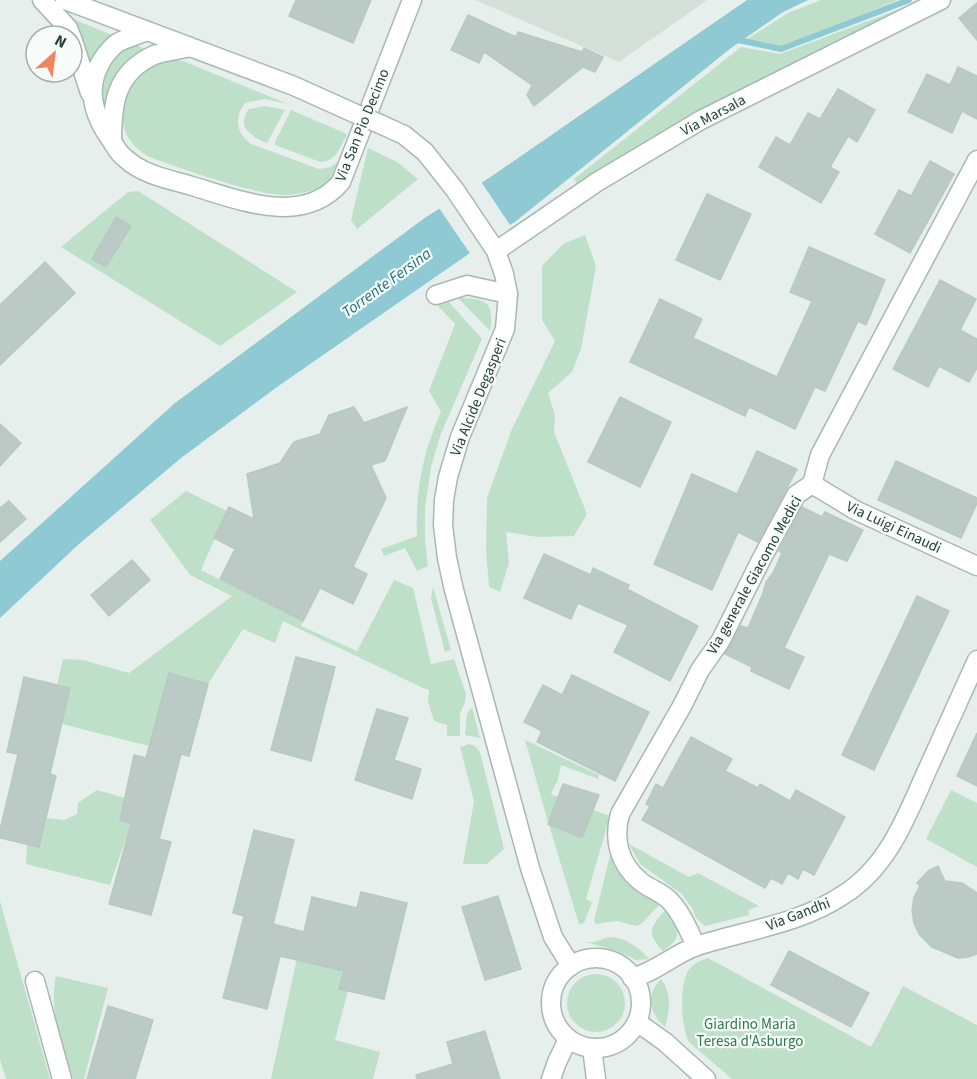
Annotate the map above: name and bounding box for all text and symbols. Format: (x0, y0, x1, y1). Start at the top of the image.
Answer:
north arrow (24, 24, 84, 84)
text: N (51, 29, 70, 54)
street label: Via San Pio Decimo (330, 66, 395, 185)
street label: Via Marsala (677, 90, 749, 141)
water label: Torrente Fersina (337, 243, 436, 323)
street label: Via Alcide Degasperi (445, 335, 512, 459)
street label: Via generale Giacomo Medici (702, 492, 807, 658)
street label: Via Luigi Einaudi (843, 496, 945, 559)
street label: Via Gandhi (763, 893, 833, 936)
park label: Giardino Maria Teresa d'Asburgo (697, 1014, 803, 1052)

